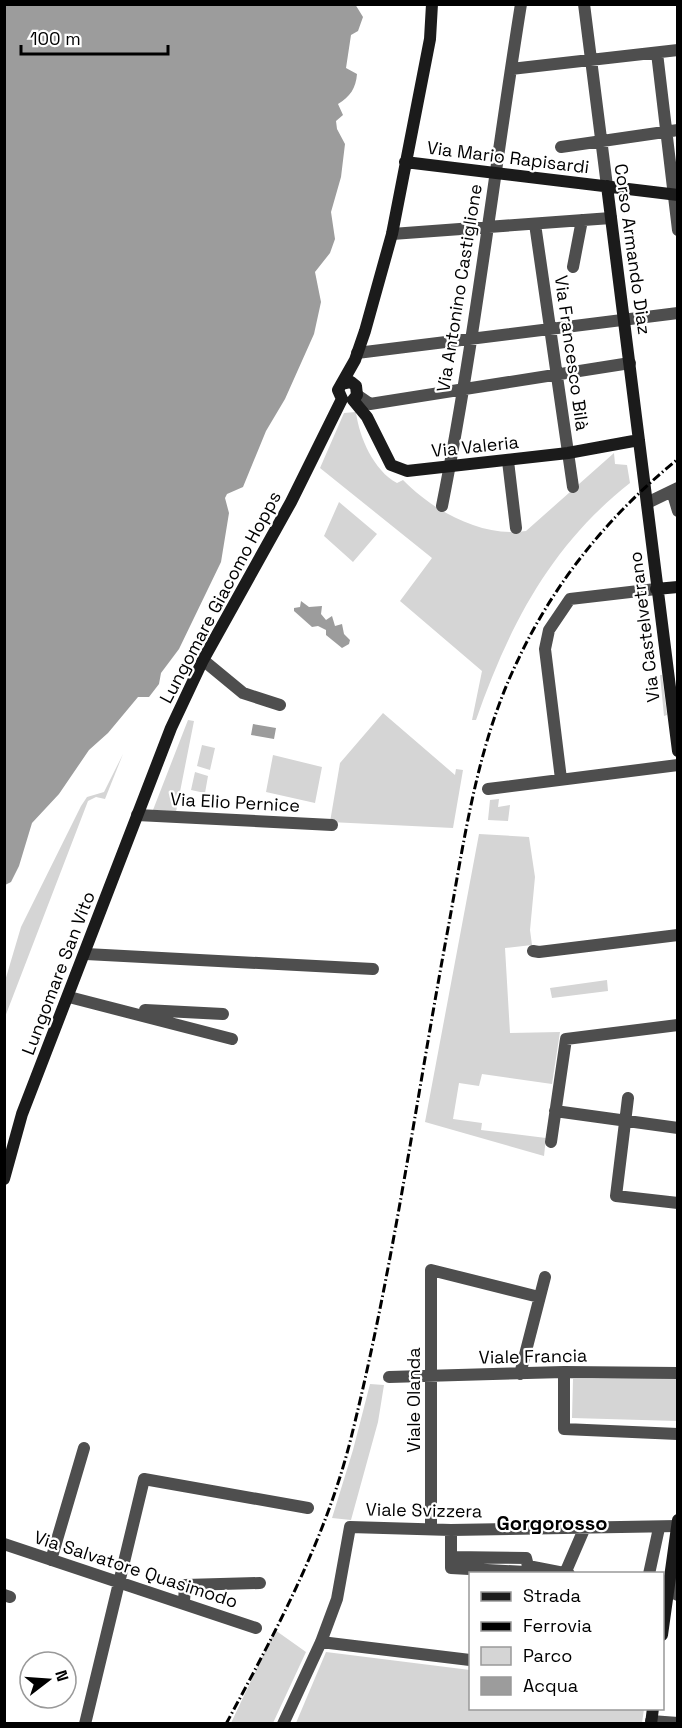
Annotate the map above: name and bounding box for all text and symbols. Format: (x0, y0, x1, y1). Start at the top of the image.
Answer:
scale bar (21, 18, 168, 56)
text: 100 m (30, 27, 81, 50)
street label: Via Mario Rapisardi (426, 136, 590, 178)
street label: Corso Armando Diaz (610, 162, 656, 336)
street label: Via Antonino Castiglione (431, 182, 487, 394)
street label: Via Francesco Bilà (550, 274, 594, 432)
street label: Via Valeria (430, 430, 520, 462)
street label: Lungomare Giacomo Hopps (154, 487, 286, 707)
street label: Via Castelvetrano (623, 550, 665, 704)
street label: Via Elio Pernice (169, 787, 301, 817)
street label: Lungomare San Vito (16, 888, 100, 1058)
street label: Viale Francia (478, 1344, 588, 1368)
street label: Viale Olanda (402, 1347, 425, 1453)
street label: Viale Svizzera (365, 1497, 483, 1523)
district label: Gorgorosso (496, 1510, 608, 1536)
street label: Via Salvatore Quasimodo (31, 1525, 241, 1613)
legend (469, 1572, 664, 1710)
text: Strada (523, 1584, 581, 1607)
text: Ferrovia (523, 1614, 592, 1637)
text: Parco (523, 1644, 572, 1667)
north arrow (18, 1650, 78, 1710)
text: N (50, 1668, 73, 1684)
text: Acqua (523, 1674, 578, 1697)

